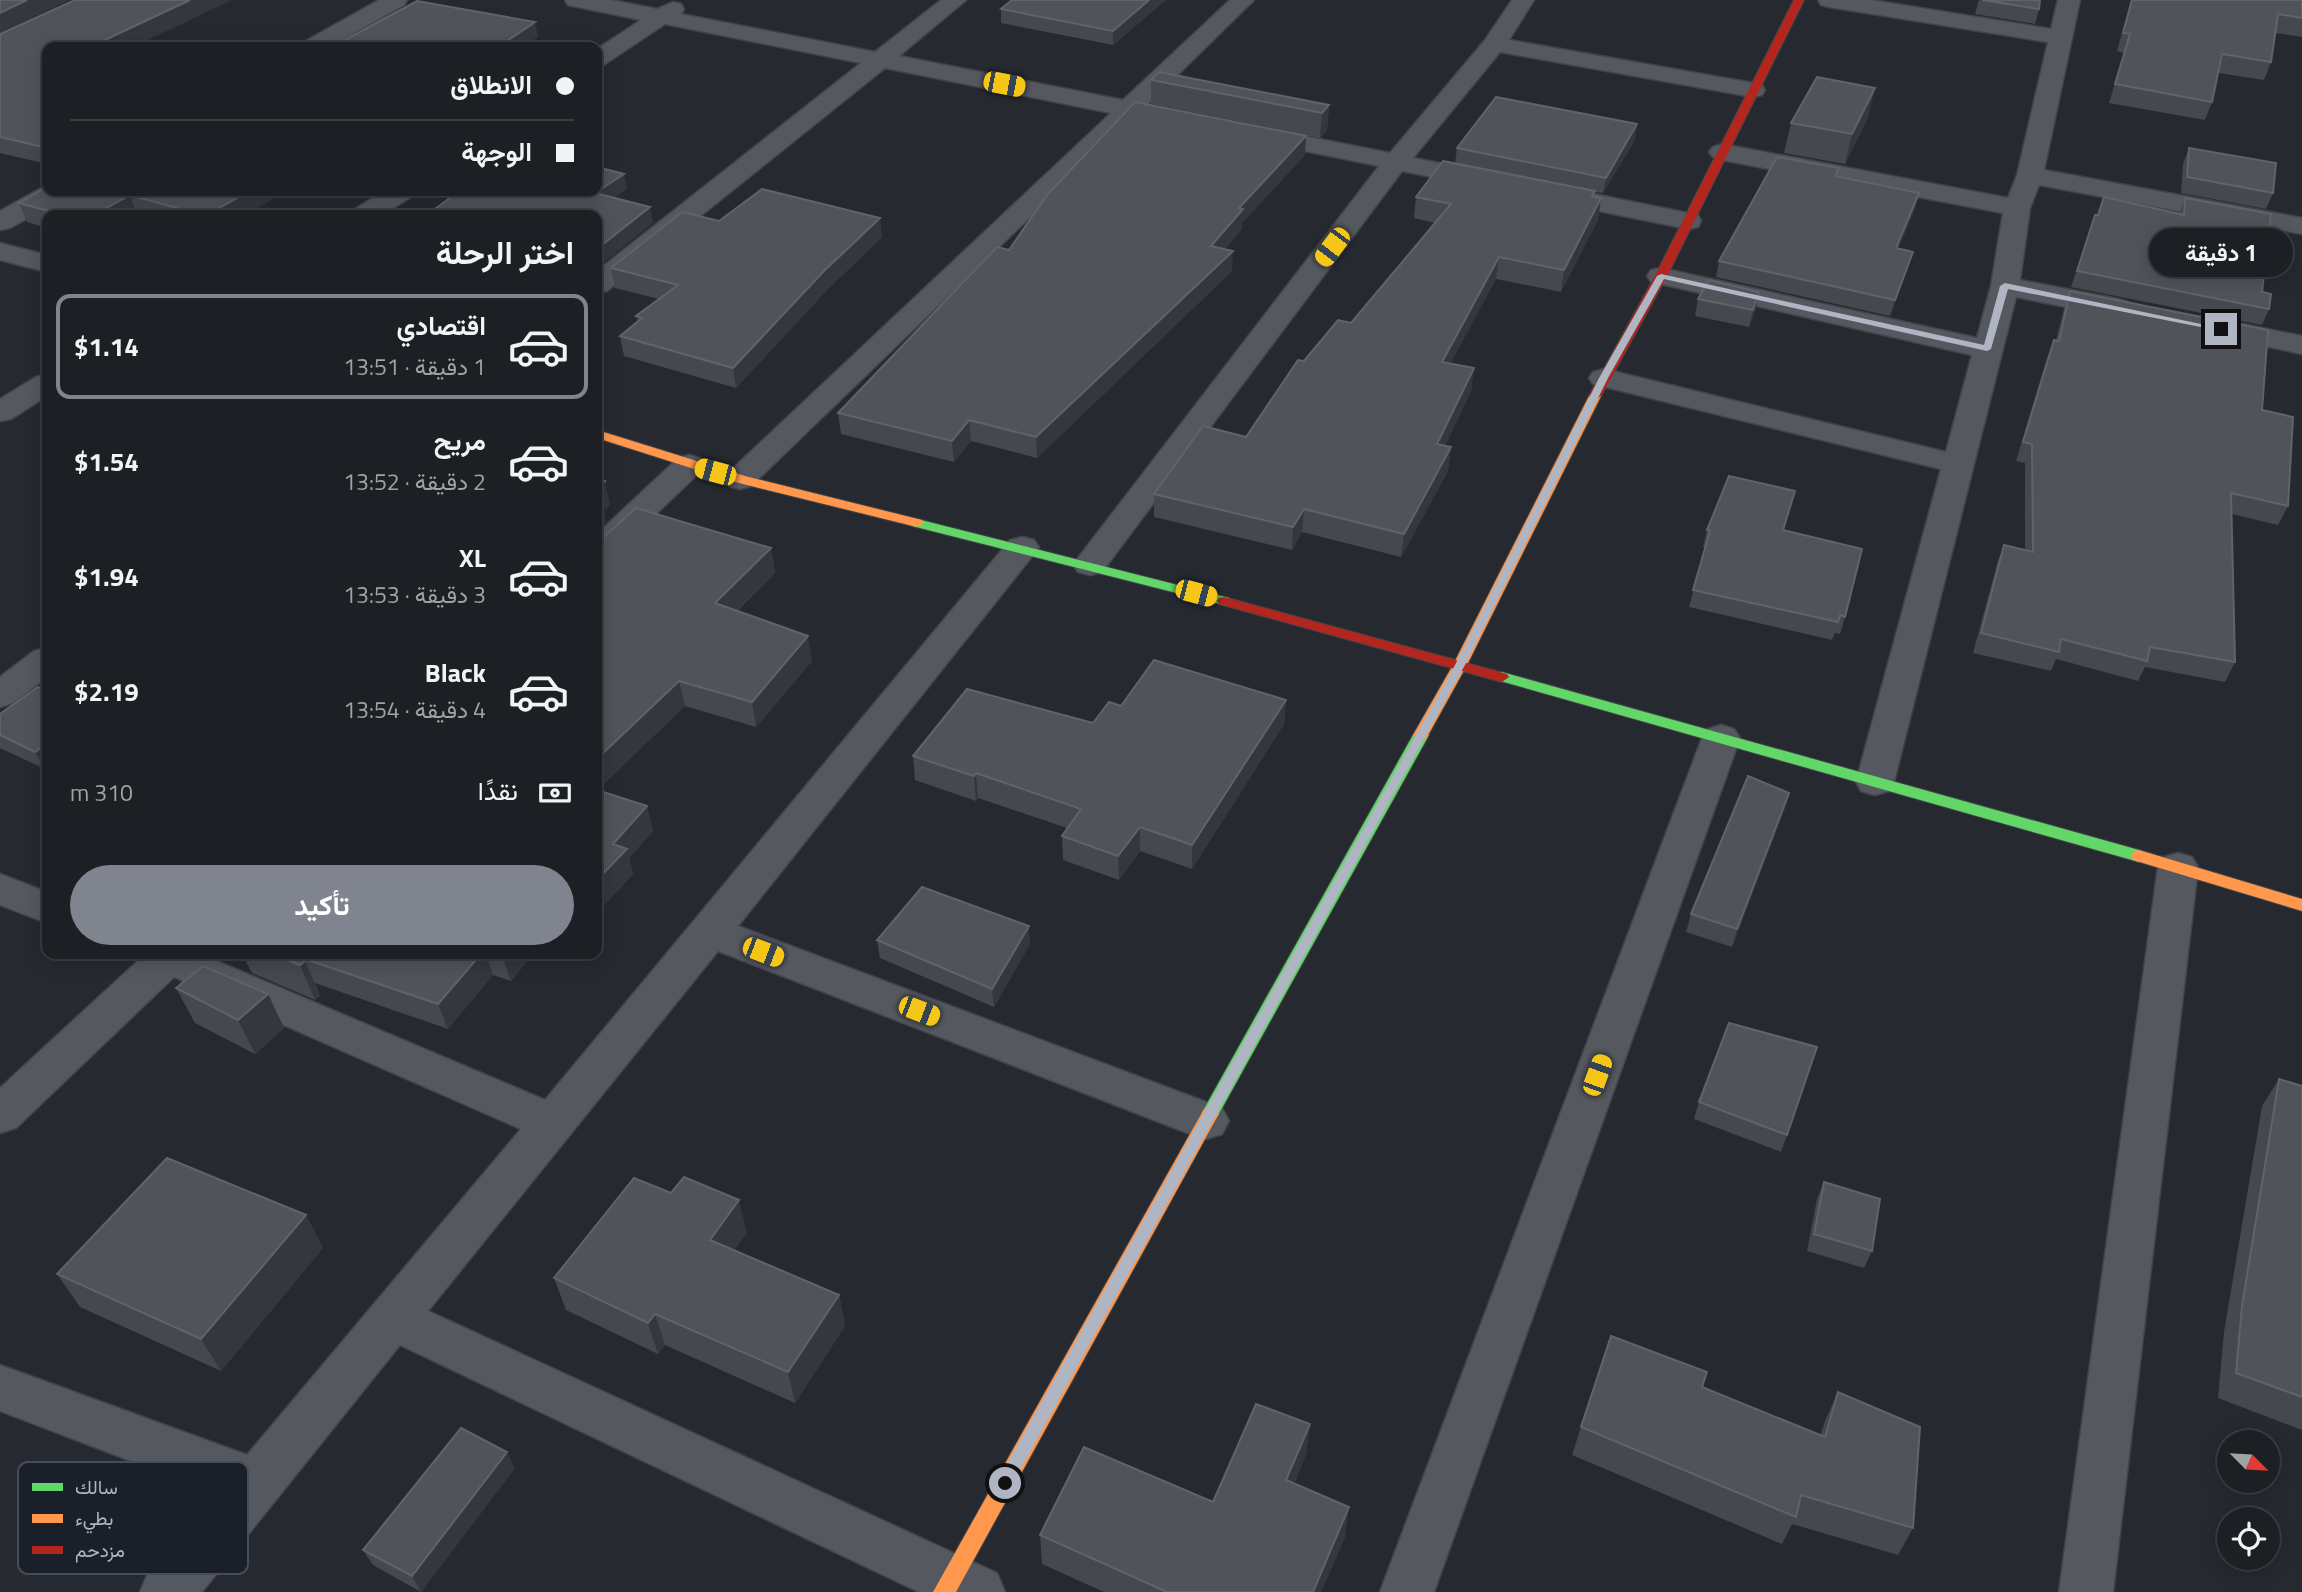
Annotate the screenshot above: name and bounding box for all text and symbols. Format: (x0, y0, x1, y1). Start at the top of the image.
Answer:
text: الانطلاق (450, 65, 532, 104)
car (982, 70, 1027, 98)
text: الوجهة (461, 132, 532, 171)
car (1311, 224, 1354, 270)
text: اختر الرحلة (436, 228, 574, 276)
callout: 1 دقيقة (2149, 228, 2293, 276)
text: 1 دقيقة (2185, 235, 2257, 270)
text: اقتصادي (397, 306, 486, 345)
route end (2205, 313, 2237, 345)
icon: car (507, 315, 570, 378)
text: $1.14 (74, 327, 139, 366)
text: 1 دقيقة · 13:51 (343, 349, 486, 384)
text: مريح (434, 421, 486, 460)
icon: car (507, 430, 570, 493)
text: $1.54 (74, 442, 139, 481)
car (692, 456, 739, 488)
text: 2 دقيقة · 13:52 (343, 464, 486, 499)
text: XL (459, 538, 486, 577)
icon: car (507, 545, 570, 608)
text: $1.94 (74, 557, 139, 596)
text: 3 دقيقة · 13:53 (343, 577, 486, 612)
car (1173, 577, 1220, 609)
text: Black (425, 653, 486, 692)
icon: car (507, 660, 570, 723)
text: $2.19 (74, 672, 139, 711)
text: 4 دقيقة · 13:54 (343, 692, 486, 727)
text: نقدًا (478, 771, 518, 810)
icon: cash (536, 774, 574, 812)
text: 310 m (70, 775, 133, 810)
button: تأكيد (70, 865, 574, 945)
car (740, 935, 787, 969)
car (896, 994, 943, 1028)
car (1580, 1052, 1615, 1098)
north arrow (2217, 1430, 2280, 1493)
map controls (2217, 1430, 2280, 1570)
legend (18, 1462, 248, 1574)
route start (989, 1467, 1021, 1499)
text: سالك (75, 1472, 118, 1501)
text: بطيء (75, 1503, 113, 1534)
button: locate (2217, 1507, 2280, 1570)
text: مزدحم (75, 1535, 125, 1564)

